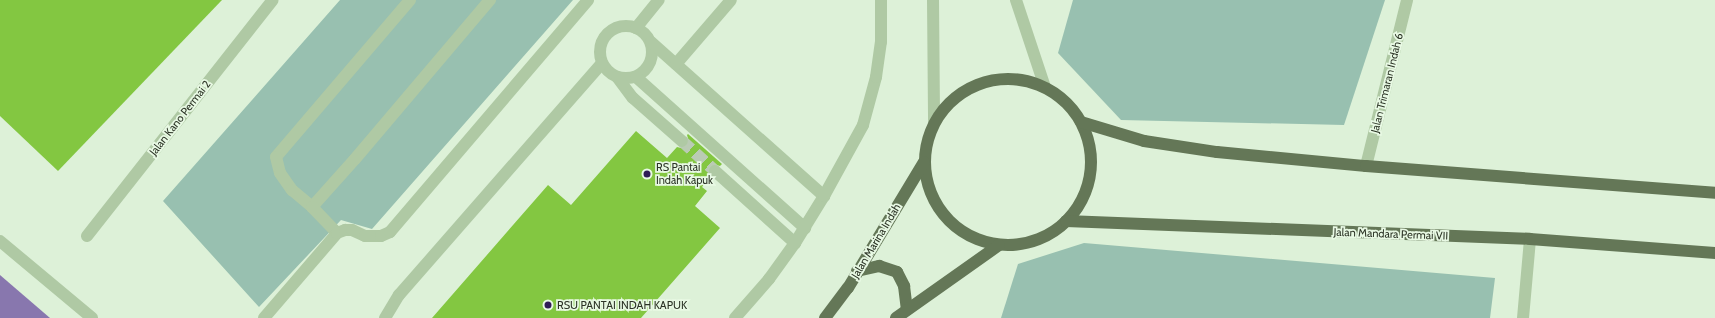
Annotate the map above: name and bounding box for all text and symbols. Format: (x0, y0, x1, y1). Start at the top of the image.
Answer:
street label: Jalan Trimaran Indah 6 (1368, 32, 1406, 134)
street label: Jalan Kano Permai 2 (147, 78, 213, 158)
place label: RS Pantai Indah Kapuk (656, 161, 713, 187)
marker: RS Pantai Indah Kapuk (641, 168, 653, 180)
street label: Jalan Marina Indah (849, 201, 903, 281)
street label: Jalan Mandara Permai VII (1333, 225, 1449, 243)
place label: RSU PANTAI INDAH KAPUK (557, 298, 687, 312)
marker: RSU PANTAI INDAH KAPUK (542, 299, 554, 311)

